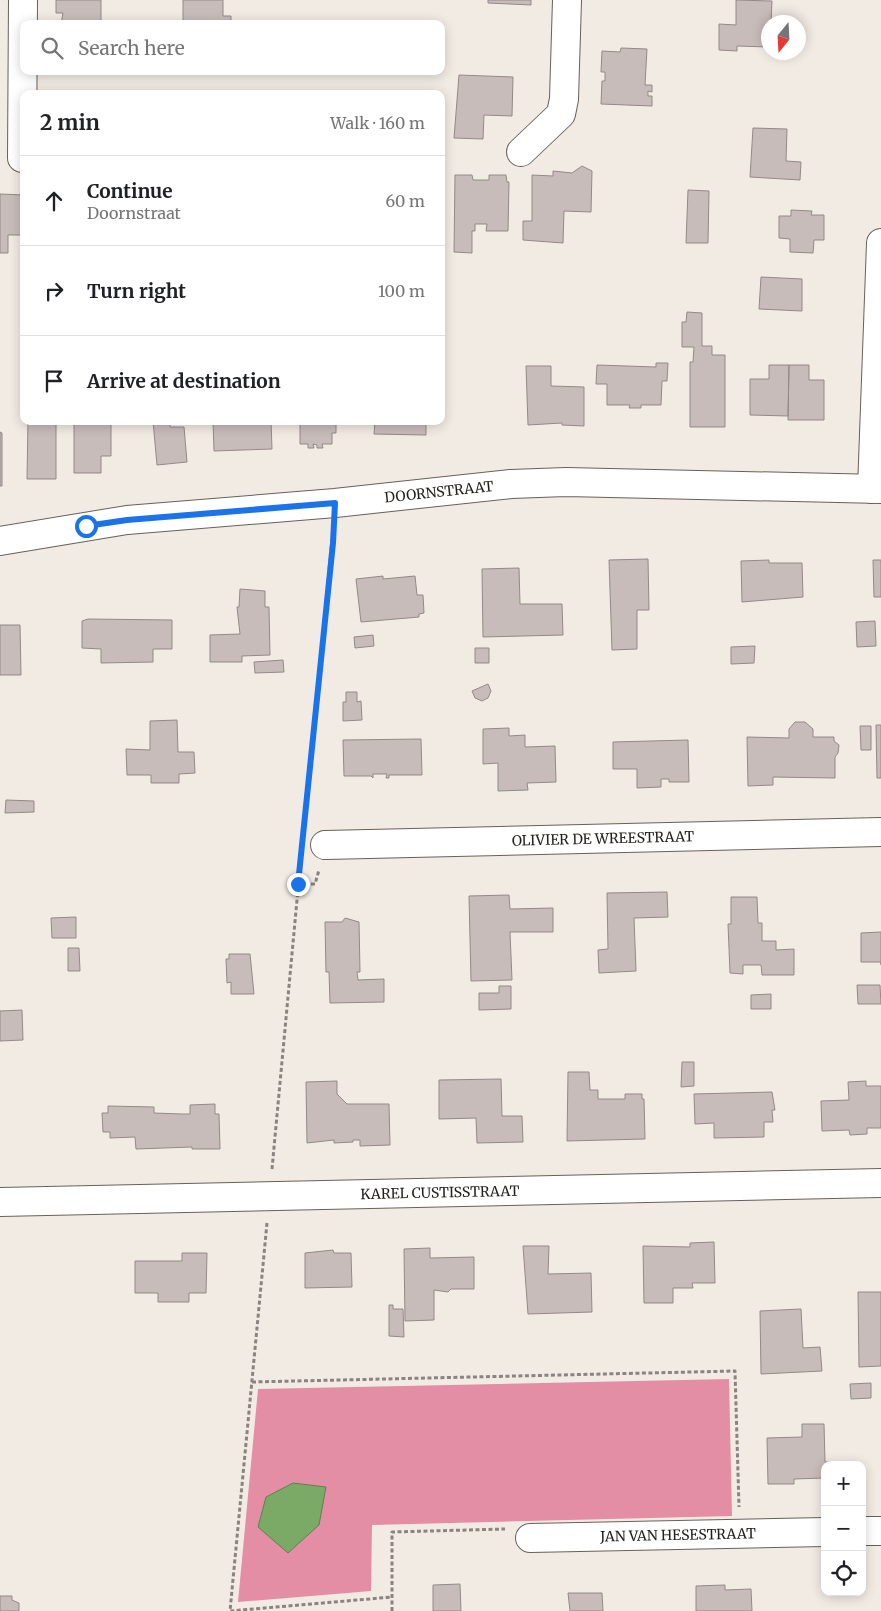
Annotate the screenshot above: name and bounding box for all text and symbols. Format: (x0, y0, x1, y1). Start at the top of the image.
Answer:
north arrow (761, 15, 806, 60)
search box (20, 20, 445, 75)
icon: search (38, 34, 66, 62)
text: Search here (78, 36, 185, 60)
text: 2 min (40, 109, 100, 136)
text: Walk · 160 m (330, 113, 425, 133)
text: Continue (87, 179, 173, 203)
icon: ahead (40, 187, 68, 215)
text: 60 m (385, 191, 425, 211)
text: Doornstraat (87, 203, 181, 223)
icon: right (40, 277, 68, 305)
text: Turn right (87, 279, 186, 303)
text: 100 m (378, 281, 425, 301)
icon: arrive (40, 367, 68, 395)
text: Arrive at destination (87, 369, 281, 393)
street label: DOORNSTRAAT (384, 477, 495, 507)
route start (75, 515, 98, 538)
street label: OLIVIER DE WREESTRAAT (512, 827, 695, 850)
route end (287, 873, 310, 896)
street label: KAREL CUSTISSTRAAT (360, 1182, 520, 1203)
map controls (821, 1461, 866, 1596)
button: + (821, 1461, 866, 1506)
button: − (821, 1506, 866, 1551)
street label: JAN VAN HESESTRAAT (599, 1524, 756, 1546)
button: locate (821, 1551, 866, 1596)

